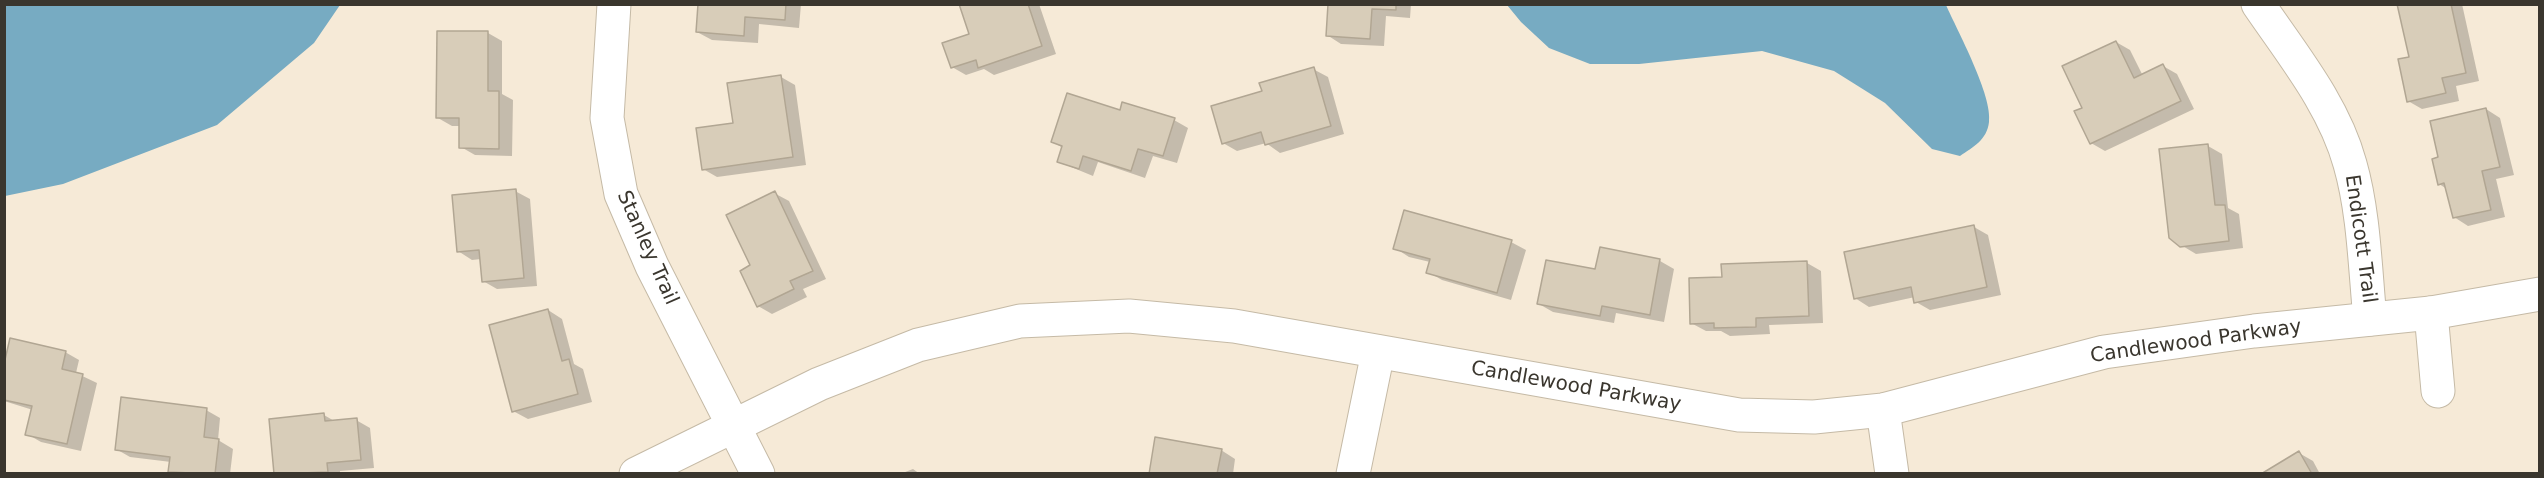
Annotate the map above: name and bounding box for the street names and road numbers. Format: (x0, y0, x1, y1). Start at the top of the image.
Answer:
street label: Endicott Trail (2339, 173, 2381, 305)
street label: Stanley Trail (611, 187, 683, 309)
street label: Candlewood Parkway (2089, 315, 2303, 369)
street label: Candlewood Parkway (1469, 357, 1683, 417)

